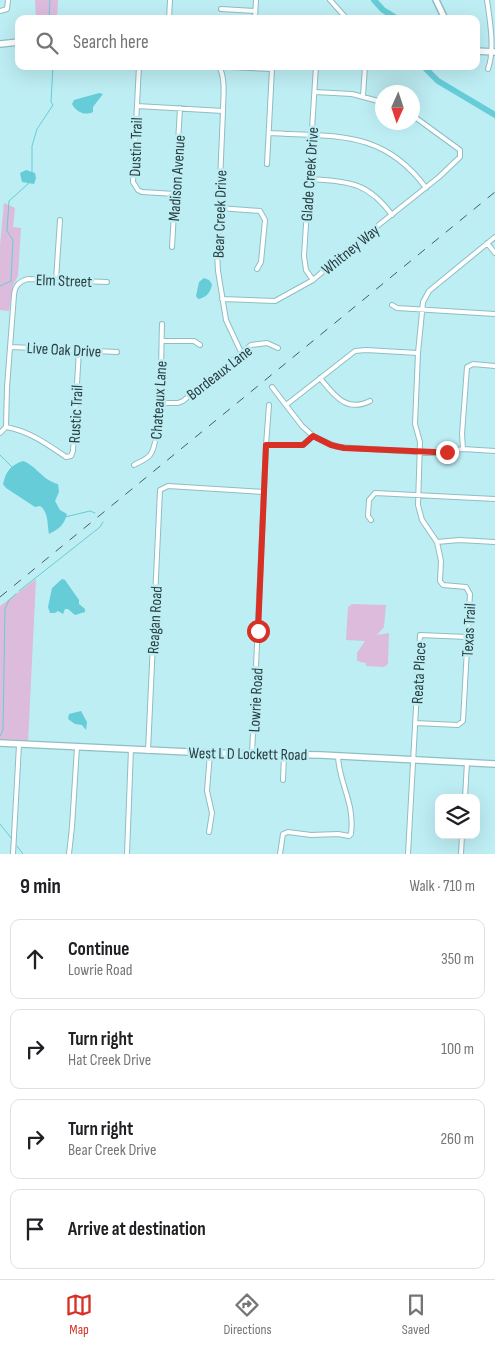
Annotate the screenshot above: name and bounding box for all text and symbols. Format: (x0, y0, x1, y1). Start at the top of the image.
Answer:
search box (15, 15, 480, 70)
icon: search (33, 29, 61, 57)
text: Search here (73, 31, 149, 54)
north arrow (375, 85, 420, 130)
street label: Dustin Trail (126, 117, 147, 177)
street label: Glade Creek Drive (298, 126, 323, 222)
street label: Madison Avenue (165, 134, 190, 222)
street label: Bear Creek Drive (209, 170, 232, 259)
street label: Whitney Way (318, 221, 384, 279)
street label: Elm Street (36, 271, 92, 292)
street label: Live Oak Drive (26, 339, 102, 362)
street label: Bordeaux Lane (183, 342, 256, 405)
street label: Chateaux Lane (147, 360, 172, 440)
street label: Rustic Trail (65, 384, 88, 444)
route end (436, 441, 459, 464)
street label: Reagan Road (144, 586, 167, 655)
street label: Texas Trail (459, 603, 480, 657)
route start (247, 620, 270, 643)
street label: Reata Place (408, 642, 431, 705)
street label: Lowrie Road (245, 667, 268, 733)
street label: West L D Lockett Road (189, 744, 307, 765)
map controls (435, 794, 480, 839)
button: layers (435, 794, 480, 839)
text: 9 min (20, 874, 61, 899)
text: Walk · 710 m (409, 877, 475, 896)
text: Continue (68, 938, 129, 961)
icon: ahead (21, 945, 49, 973)
text: 350 m (441, 950, 474, 969)
text: Lowrie Road (68, 961, 133, 980)
text: Turn right (68, 1028, 133, 1051)
icon: right (21, 1035, 49, 1063)
text: 100 m (441, 1040, 474, 1059)
text: Hat Creek Drive (68, 1051, 151, 1070)
text: Turn right (68, 1118, 133, 1141)
icon: right (21, 1125, 49, 1153)
text: 260 m (440, 1130, 474, 1149)
text: Bear Creek Drive (68, 1141, 156, 1160)
icon: arrive (21, 1215, 49, 1243)
text: Arrive at destination (68, 1218, 206, 1241)
tab: Map (65, 1291, 93, 1338)
tab: Directions (223, 1291, 272, 1338)
tab: Saved (402, 1291, 430, 1338)

